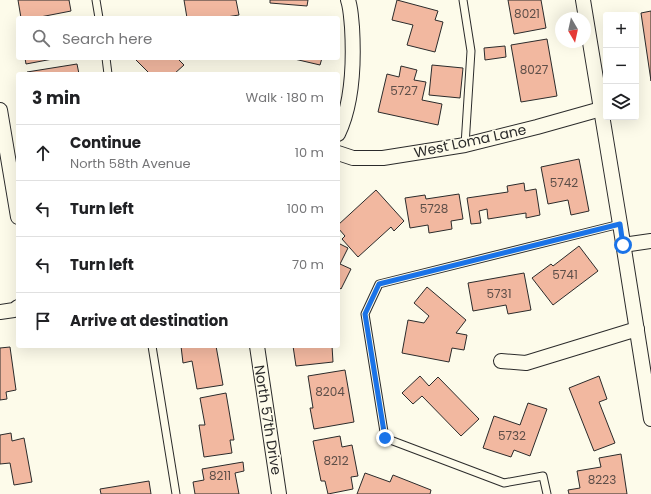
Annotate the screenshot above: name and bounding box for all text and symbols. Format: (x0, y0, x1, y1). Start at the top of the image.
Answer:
house number: 8021 (514, 5, 540, 22)
north arrow (555, 12, 591, 48)
map controls (603, 12, 639, 120)
button: + (603, 12, 639, 48)
search box (16, 16, 340, 60)
icon: search (30, 27, 52, 49)
text: Search here (62, 28, 152, 49)
button: − (603, 48, 639, 84)
house number: 8027 (520, 61, 549, 78)
house number: 5727 (390, 82, 418, 99)
button: layers (603, 84, 639, 120)
text: 3 min (32, 86, 80, 110)
text: Walk · 180 m (246, 88, 324, 107)
street label: West Loma Lane (412, 119, 528, 163)
text: Continue (70, 132, 141, 153)
icon: ahead (32, 142, 54, 164)
text: 10 m (295, 143, 324, 162)
text: North 58th Avenue (70, 154, 191, 173)
house number: 5742 (550, 174, 578, 191)
icon: left (32, 198, 54, 220)
text: Turn left (70, 198, 134, 219)
text: 100 m (287, 199, 324, 218)
house number: 5728 (420, 200, 448, 217)
route start (614, 236, 632, 254)
icon: left (32, 254, 54, 276)
text: Turn left (70, 254, 134, 275)
text: 70 m (292, 255, 324, 274)
house number: 5741 (552, 266, 578, 283)
house number: 5731 (487, 285, 512, 302)
icon: arrive (32, 310, 54, 332)
text: Arrive at destination (70, 310, 228, 331)
street label: North 57th Drive (249, 364, 287, 477)
house number: 8204 (315, 383, 345, 400)
house number: 5732 (498, 427, 526, 444)
route end (376, 429, 394, 447)
house number: 8212 (323, 452, 349, 469)
house number: 8211 (209, 467, 231, 484)
house number: 8223 (588, 471, 616, 488)

